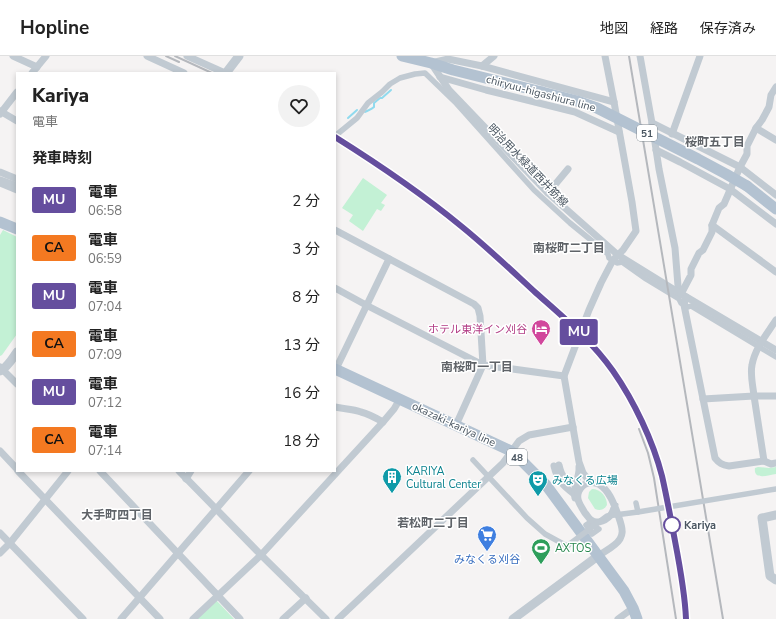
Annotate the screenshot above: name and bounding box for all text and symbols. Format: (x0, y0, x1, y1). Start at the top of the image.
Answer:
text: Hopline (20, 15, 89, 41)
text: 地図 (600, 19, 628, 38)
text: 経路 (650, 19, 678, 38)
text: 保存済み (700, 19, 756, 38)
street label: chiryuu-higashiura line (485, 72, 597, 115)
text: Kariya (32, 83, 89, 109)
button: heart (278, 85, 320, 127)
text: 電車 (32, 113, 58, 131)
street label: 明治用水緑道西井筋線 (484, 121, 571, 210)
road number: 51 (637, 125, 657, 141)
district label: 桜町五丁目 (685, 134, 745, 150)
text: 発車時刻 (32, 148, 92, 168)
text: 電車 (88, 182, 118, 202)
text: MU (43, 190, 65, 209)
text: 2 分 (292, 191, 320, 211)
text: 06:58 (88, 202, 122, 220)
text: 電車 (88, 230, 118, 250)
text: CA (44, 238, 64, 257)
text: 3 分 (292, 239, 320, 259)
district label: 南桜町二丁目 (533, 240, 605, 256)
text: 06:59 (88, 250, 122, 268)
text: 電車 (88, 278, 118, 298)
text: MU (43, 286, 65, 305)
text: 8 分 (292, 287, 320, 307)
text: 07:04 (88, 298, 122, 316)
hotel icon: ホテル東洋イン刈谷 (530, 318, 552, 346)
line badge: MU (561, 319, 597, 345)
place label: ホテル東洋イン刈谷 (428, 322, 527, 337)
text: MU (568, 322, 590, 341)
text: 電車 (88, 326, 118, 346)
text: CA (44, 334, 64, 353)
text: 13 分 (283, 335, 320, 355)
text: 07:09 (88, 346, 122, 364)
district label: 南桜町一丁目 (441, 359, 513, 375)
text: 電車 (88, 374, 118, 394)
text: MU (43, 382, 65, 401)
text: 16 分 (283, 383, 320, 403)
text: 07:12 (88, 394, 122, 412)
street label: okazaki-kariya line (409, 398, 498, 451)
text: 電車 (88, 422, 118, 442)
text: CA (44, 430, 64, 449)
text: 18 分 (283, 431, 320, 451)
text: 07:14 (88, 442, 122, 460)
road number: 48 (507, 449, 527, 465)
place label: KARIYA Cultural Center (406, 464, 481, 492)
building icon: KARIYA Cultural Center (381, 466, 403, 494)
theatre icon: みなくる広場 (527, 469, 549, 497)
place label: みなくる広場 (552, 473, 618, 488)
district label: 大手町四丁目 (81, 507, 153, 523)
district label: 若松町二丁目 (397, 515, 469, 531)
marker: Kariya (663, 516, 681, 534)
place label: Kariya (684, 518, 716, 533)
supermarket icon: みなくる刈谷 (476, 524, 498, 552)
sports icon: AXTOS (530, 537, 552, 565)
place label: AXTOS (555, 541, 592, 556)
place label: みなくる刈谷 (454, 552, 520, 567)

